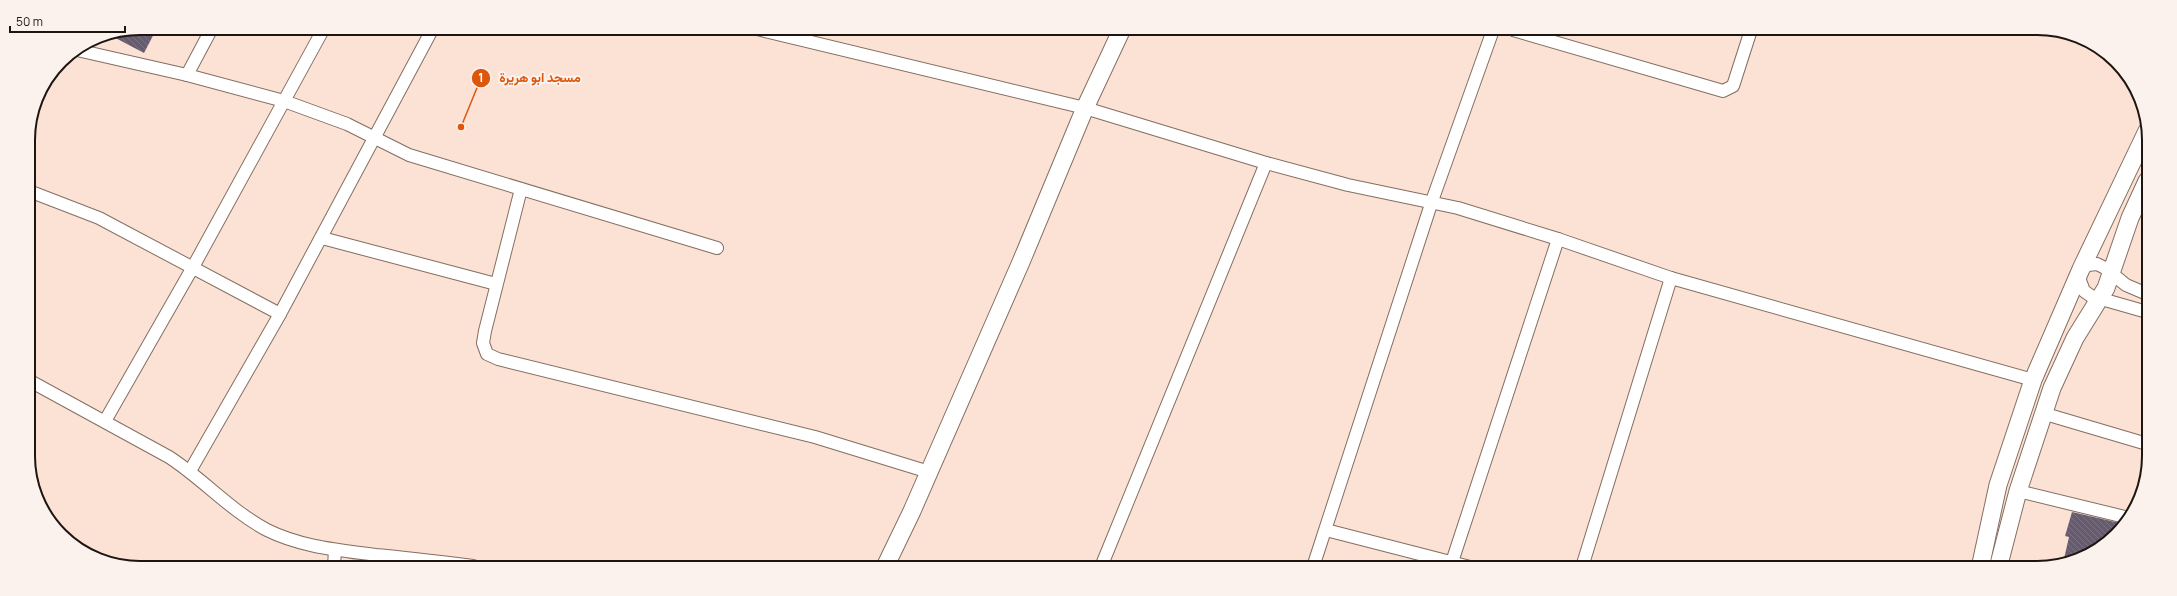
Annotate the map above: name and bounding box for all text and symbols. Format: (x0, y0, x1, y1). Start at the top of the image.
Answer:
scale bar (10, 8, 125, 34)
text: 50 m (16, 13, 43, 30)
callout: مسجد ابو هريرة (471, 65, 588, 90)
text: مسجد ابو هريرة (499, 68, 581, 86)
text: 1 (478, 69, 484, 86)

